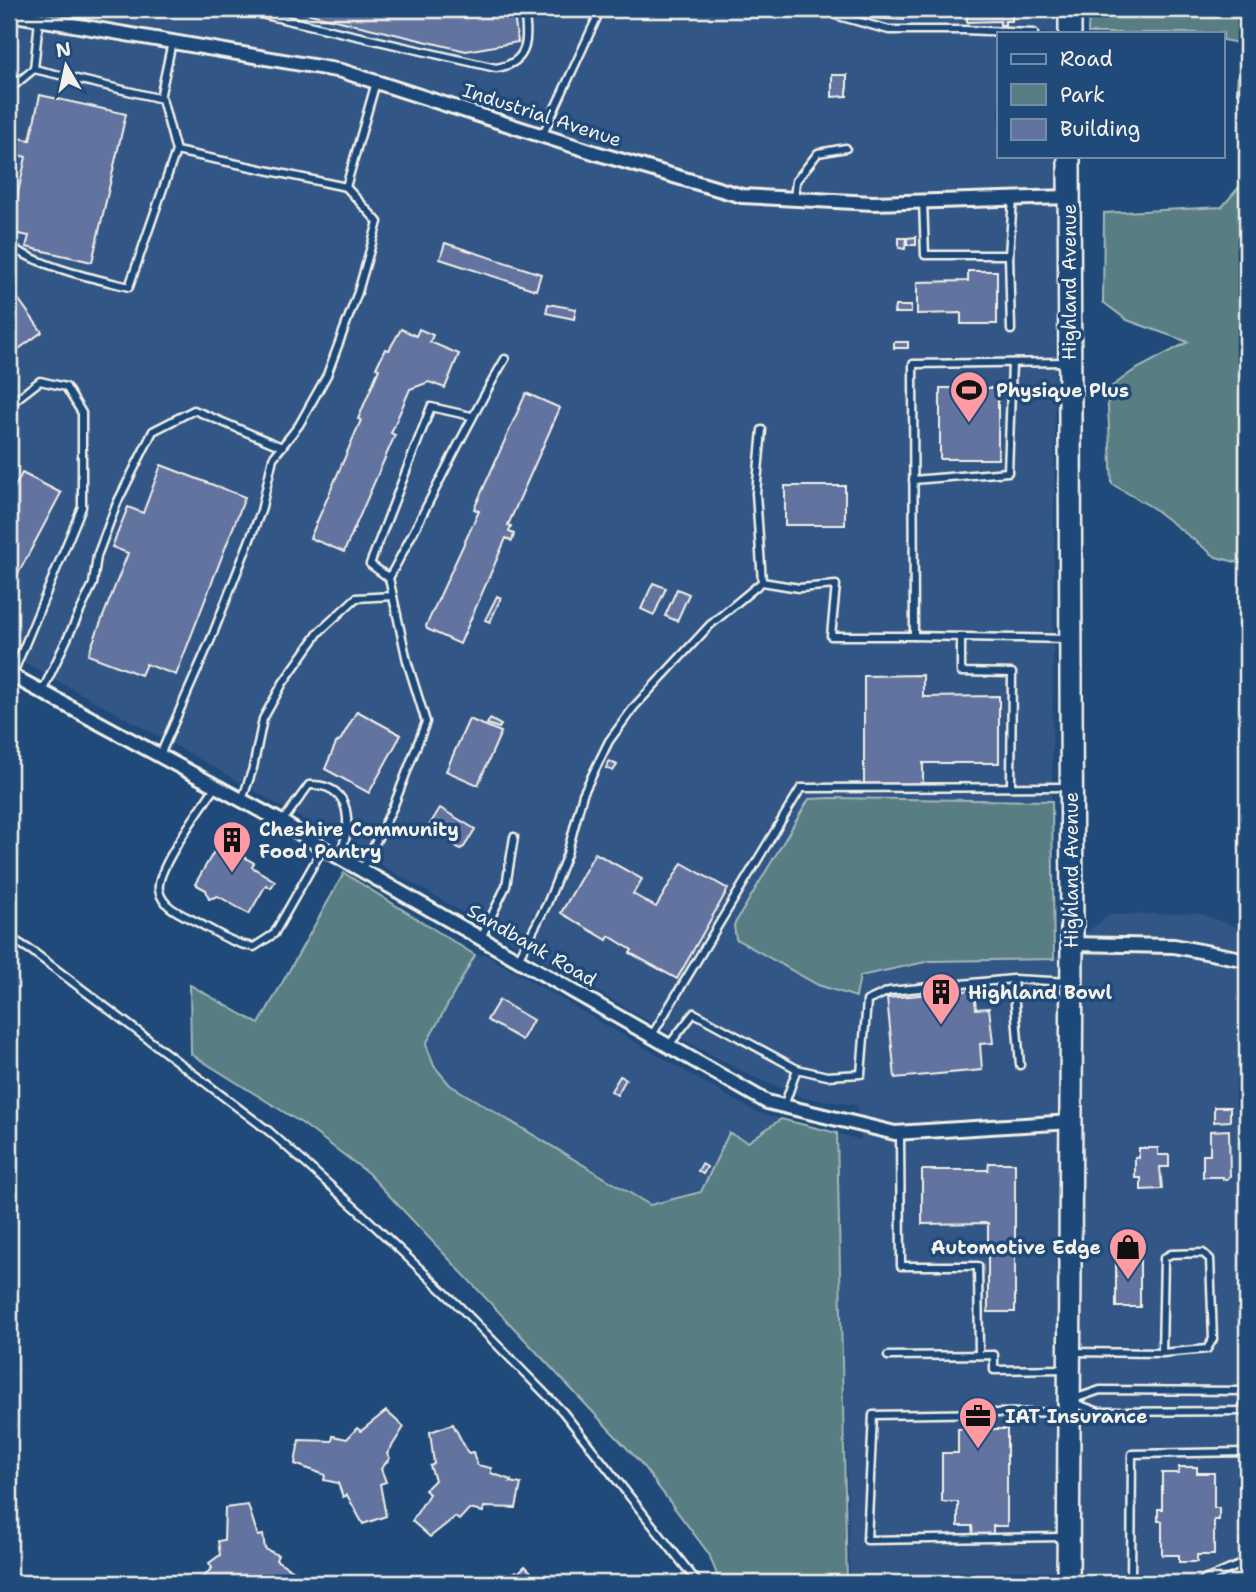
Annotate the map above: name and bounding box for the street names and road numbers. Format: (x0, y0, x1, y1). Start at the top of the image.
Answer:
street label: Industrial Avenue (459, 78, 625, 152)
street label: Highland Avenue (1057, 204, 1082, 360)
street label: Highland Avenue (1059, 792, 1084, 948)
street label: Sandbank Road (463, 898, 601, 992)

